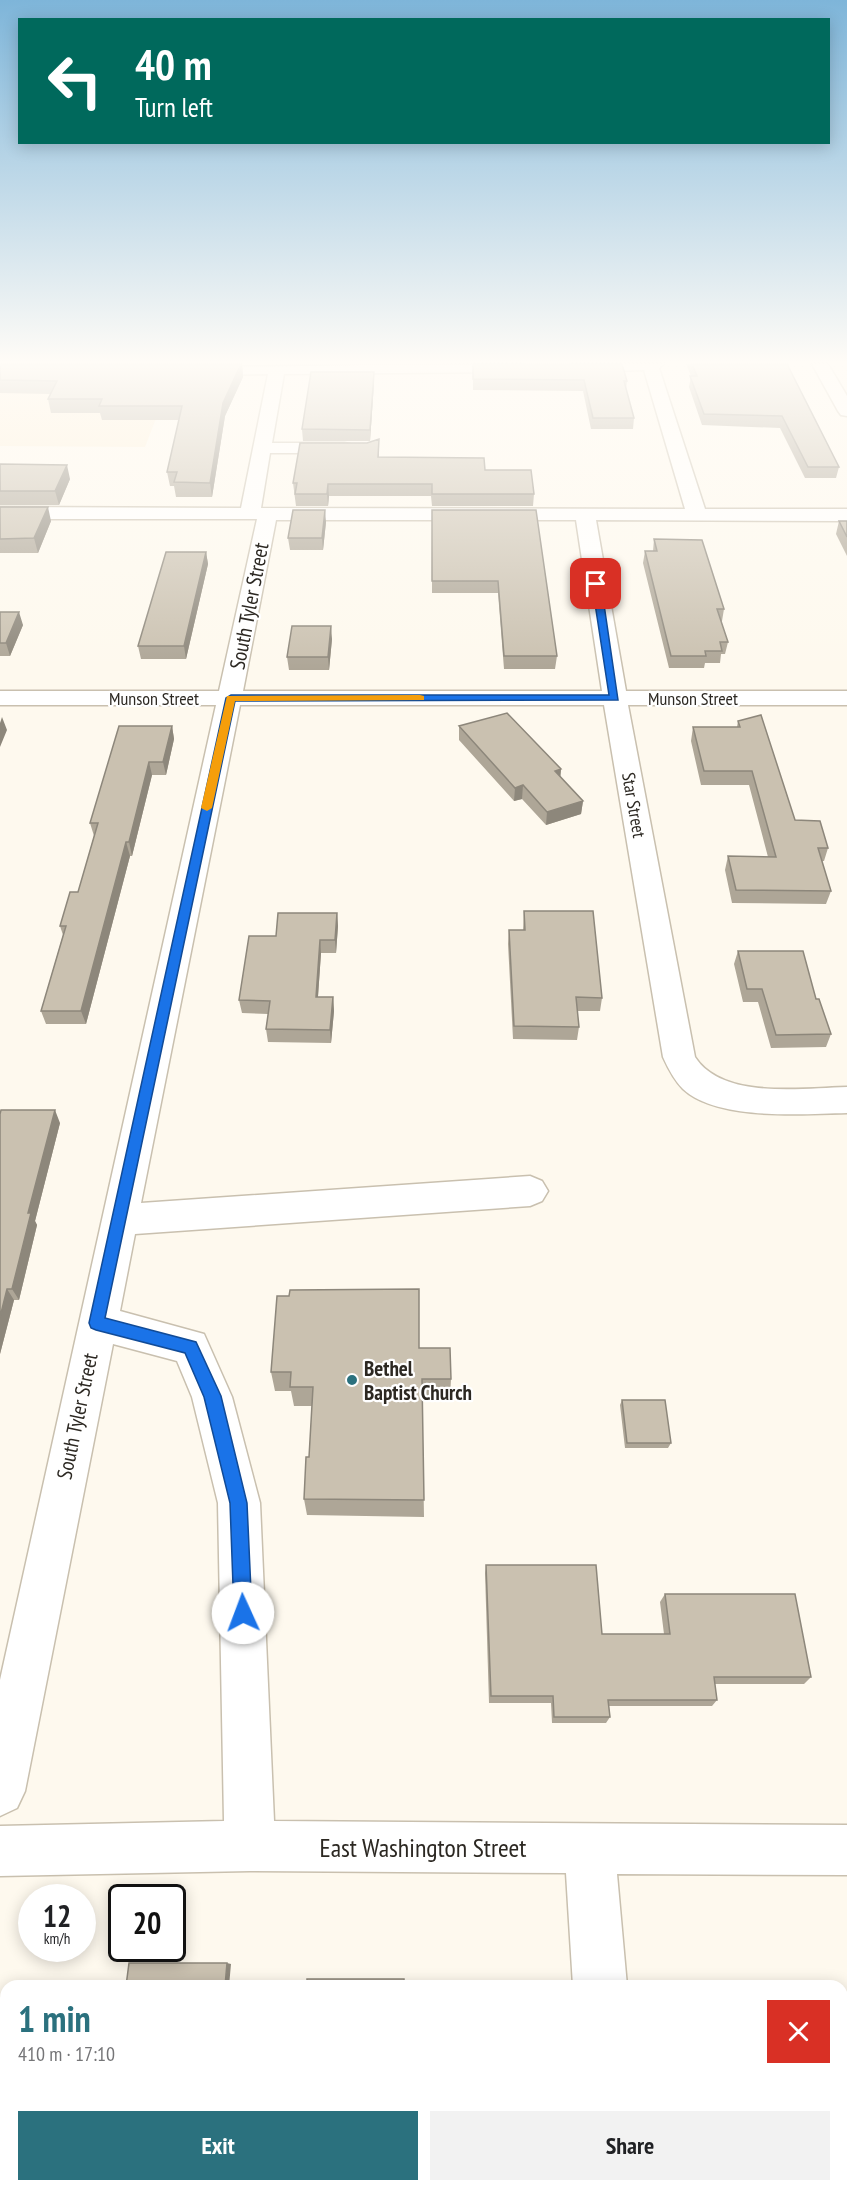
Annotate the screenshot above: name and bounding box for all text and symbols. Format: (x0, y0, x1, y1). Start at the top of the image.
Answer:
text: 40 m (135, 37, 212, 92)
icon: left (36, 42, 114, 120)
text: Turn left (135, 90, 213, 124)
street label: South Tyler Street (223, 540, 275, 672)
pin (570, 558, 621, 609)
icon: arrive (579, 567, 612, 600)
street label: Munson Street (109, 687, 199, 710)
street label: Munson Street (648, 687, 738, 710)
street label: Star Street (617, 771, 651, 839)
street label: South Tyler Street (50, 1350, 104, 1482)
place label: Bethel Baptist Church (364, 1355, 472, 1406)
marker: Bethel Baptist Church (345, 1373, 359, 1387)
position arrow (211, 1581, 275, 1645)
street label: East Washington Street (319, 1831, 527, 1864)
speed limit sign: 20 (108, 1884, 186, 1962)
text: 12 (43, 1896, 71, 1935)
text: km/h (44, 1929, 70, 1948)
text: 1 min (18, 1995, 91, 2042)
button: close (767, 2000, 830, 2063)
text: 410 m · 17:10 (18, 2041, 115, 2067)
button: Exit (18, 2111, 418, 2180)
button: Share (430, 2111, 830, 2180)

